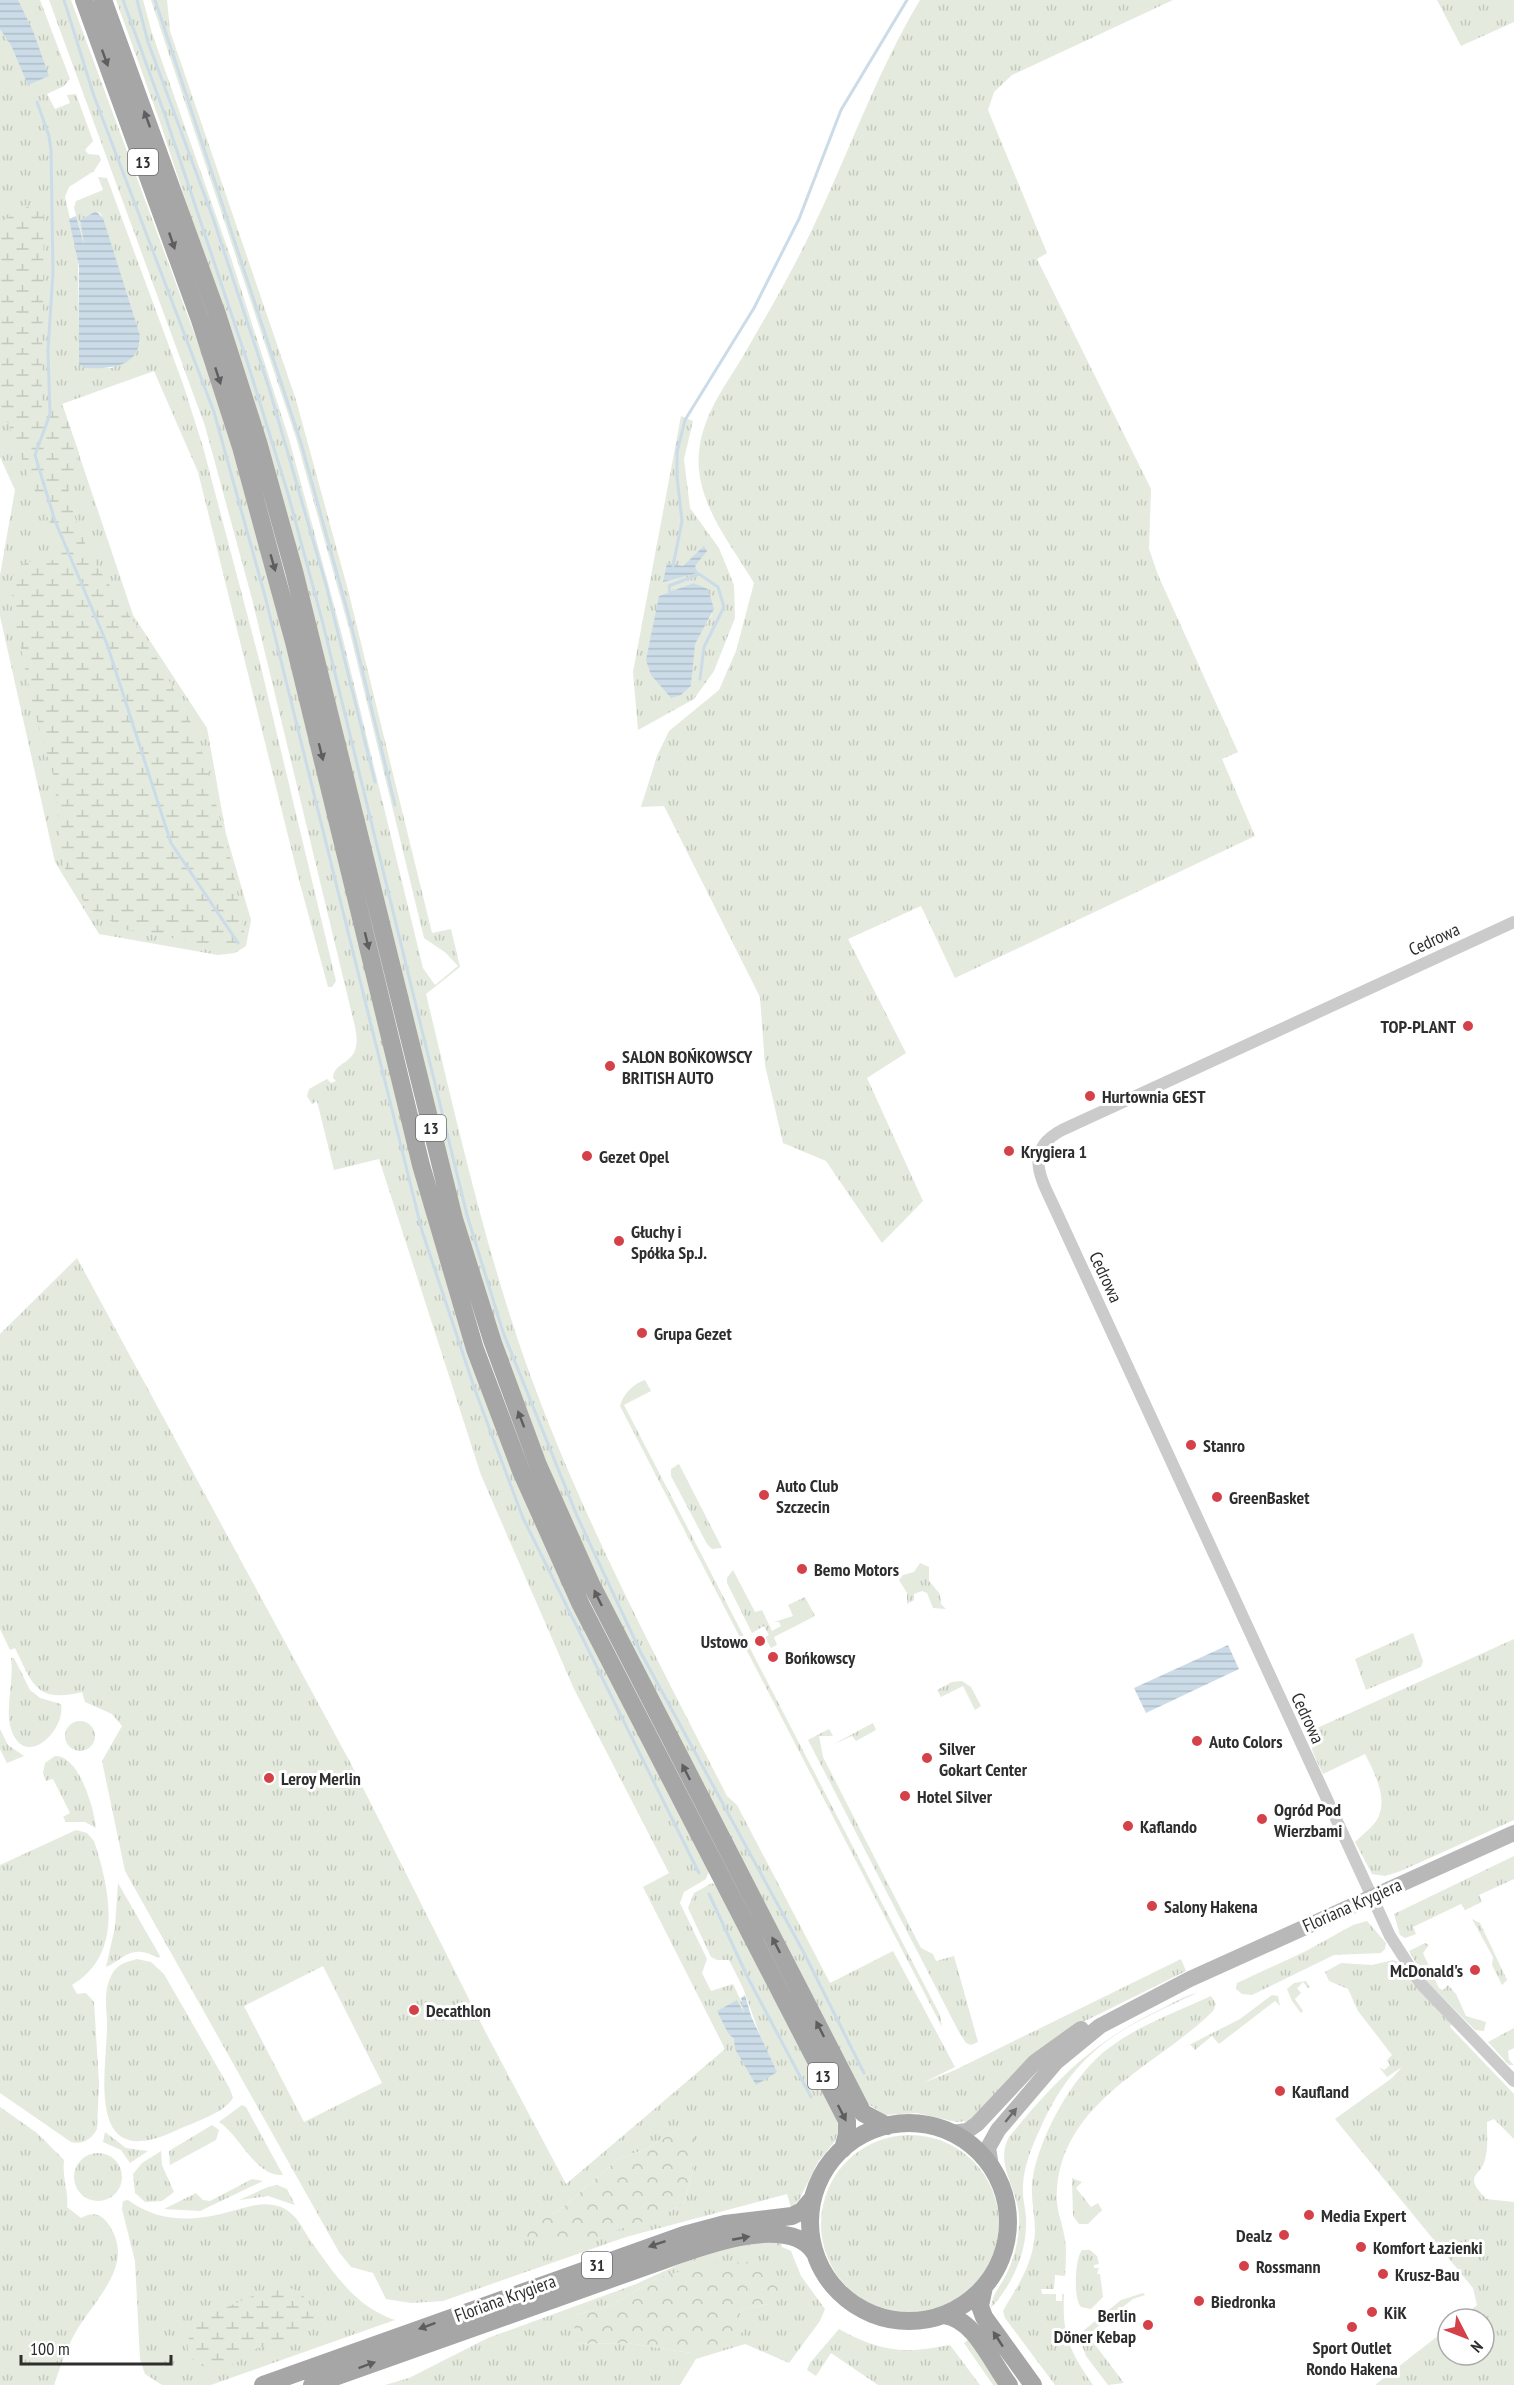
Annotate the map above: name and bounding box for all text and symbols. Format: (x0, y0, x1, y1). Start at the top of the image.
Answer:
one-way arrow (101, 49, 111, 67)
one-way arrow (141, 110, 151, 128)
road number: 13 (128, 149, 158, 175)
one-way arrow (167, 233, 177, 251)
one-way arrow (213, 367, 223, 385)
one-way arrow (269, 554, 278, 572)
one-way arrow (316, 743, 326, 761)
street label: Cedrowa (1405, 917, 1463, 961)
one-way arrow (362, 932, 372, 951)
place label: TOP-PLANT (1381, 1015, 1456, 1038)
marker: TOP-PLANT (1461, 1019, 1475, 1033)
place label: SALON BOŃKOWSCY BRITISH AUTO (622, 1045, 753, 1089)
marker: SALON BOŃKOWSCY BRITISH AUTO (603, 1059, 617, 1073)
place label: Hurtownia GEST (1102, 1085, 1206, 1108)
marker: Hurtownia GEST (1083, 1089, 1097, 1103)
road number: 13 (416, 1115, 446, 1141)
place label: Krygiera 1 (1021, 1140, 1087, 1163)
marker: Krygiera 1 (1002, 1144, 1016, 1158)
place label: Gezet Opel (599, 1145, 670, 1168)
marker: Gezet Opel (580, 1149, 594, 1163)
place label: Głuchy i Spółka Sp.J. (631, 1220, 707, 1264)
marker: Głuchy i Spółka Sp.J. (612, 1234, 626, 1248)
street label: Cedrowa (1084, 1248, 1128, 1306)
place label: Grupa Gezet (654, 1322, 733, 1345)
marker: Grupa Gezet (635, 1326, 649, 1340)
one-way arrow (516, 1409, 526, 1427)
place label: Stanro (1203, 1434, 1245, 1457)
marker: Stanro (1184, 1438, 1198, 1452)
place label: Auto Club Szczecin (775, 1474, 838, 1518)
place label: GreenBasket (1229, 1486, 1310, 1509)
marker: Auto Club Szczecin (757, 1488, 771, 1502)
marker: GreenBasket (1210, 1490, 1224, 1504)
place label: Bemo Motors (814, 1558, 899, 1581)
marker: Bemo Motors (795, 1562, 809, 1576)
one-way arrow (593, 1589, 602, 1606)
place label: Ustowo (701, 1630, 748, 1653)
marker: Ustowo (753, 1634, 767, 1648)
place label: Bońkowscy (785, 1646, 856, 1669)
marker: Bońkowscy (766, 1650, 780, 1664)
street label: Cedrowa (1286, 1689, 1330, 1747)
place label: Auto Colors (1208, 1730, 1282, 1753)
marker: Auto Colors (1190, 1734, 1204, 1748)
place label: Silver Gokart Center (939, 1737, 1028, 1781)
marker: Silver Gokart Center (920, 1751, 934, 1765)
one-way arrow (681, 1763, 691, 1780)
place label: Leroy Merlin (281, 1767, 361, 1790)
marker: Leroy Merlin (262, 1771, 276, 1785)
place label: Hotel Silver (917, 1785, 993, 1808)
marker: Hotel Silver (898, 1789, 912, 1803)
place label: Ogród Pod Wierzbami (1273, 1798, 1342, 1842)
marker: Ogród Pod Wierzbami (1255, 1812, 1269, 1826)
place label: Kaflando (1140, 1815, 1197, 1838)
marker: Kaflando (1121, 1819, 1135, 1833)
street label: Floriana Krygiera (1299, 1873, 1405, 1937)
place label: Salony Hakena (1164, 1895, 1258, 1918)
marker: Salony Hakena (1145, 1899, 1159, 1913)
one-way arrow (771, 1936, 781, 1953)
place label: McDonald's (1390, 1959, 1463, 1982)
marker: McDonald's (1468, 1963, 1482, 1977)
place label: Decathlon (426, 1999, 491, 2022)
marker: Decathlon (407, 2003, 421, 2017)
one-way arrow (815, 2021, 824, 2038)
road number: 13 (808, 2063, 838, 2089)
place label: Kaufland (1292, 2080, 1349, 2103)
marker: Kaufland (1273, 2084, 1287, 2098)
one-way arrow (837, 2104, 847, 2121)
one-way arrow (1004, 2107, 1017, 2123)
place label: Media Expert (1321, 2204, 1407, 2227)
marker: Media Expert (1302, 2208, 1316, 2222)
place label: Dealz (1236, 2224, 1272, 2247)
marker: Dealz (1277, 2228, 1291, 2242)
one-way arrow (732, 2233, 751, 2242)
place label: Komfort Łazienki (1373, 2236, 1482, 2259)
one-way arrow (647, 2240, 665, 2250)
marker: Komfort Łazienki (1354, 2240, 1368, 2254)
road number: 31 (582, 2252, 612, 2278)
place label: Rossmann (1256, 2255, 1320, 2278)
marker: Rossmann (1237, 2259, 1251, 2273)
place label: Krusz-Bau (1395, 2263, 1460, 2286)
marker: Krusz-Bau (1376, 2267, 1390, 2281)
street label: Floriana Krygiera (451, 2269, 559, 2327)
place label: Biedronka (1211, 2290, 1276, 2313)
marker: Biedronka (1192, 2294, 1206, 2308)
place label: KiK (1384, 2301, 1407, 2324)
place label: Berlin Döner Kebap (1054, 2304, 1136, 2348)
marker: KiK (1365, 2305, 1379, 2319)
north arrow (1436, 2307, 1496, 2367)
marker: Berlin Döner Kebap (1141, 2318, 1155, 2332)
marker: Sport Outlet Rondo Hakena (1345, 2320, 1359, 2334)
one-way arrow (418, 2321, 436, 2331)
scale bar (21, 2328, 171, 2366)
one-way arrow (993, 2331, 1004, 2347)
place label: Sport Outlet Rondo Hakena (1306, 2336, 1398, 2380)
text: 100 m (30, 2337, 70, 2360)
text: N (1467, 2337, 1487, 2357)
one-way arrow (358, 2360, 376, 2370)

